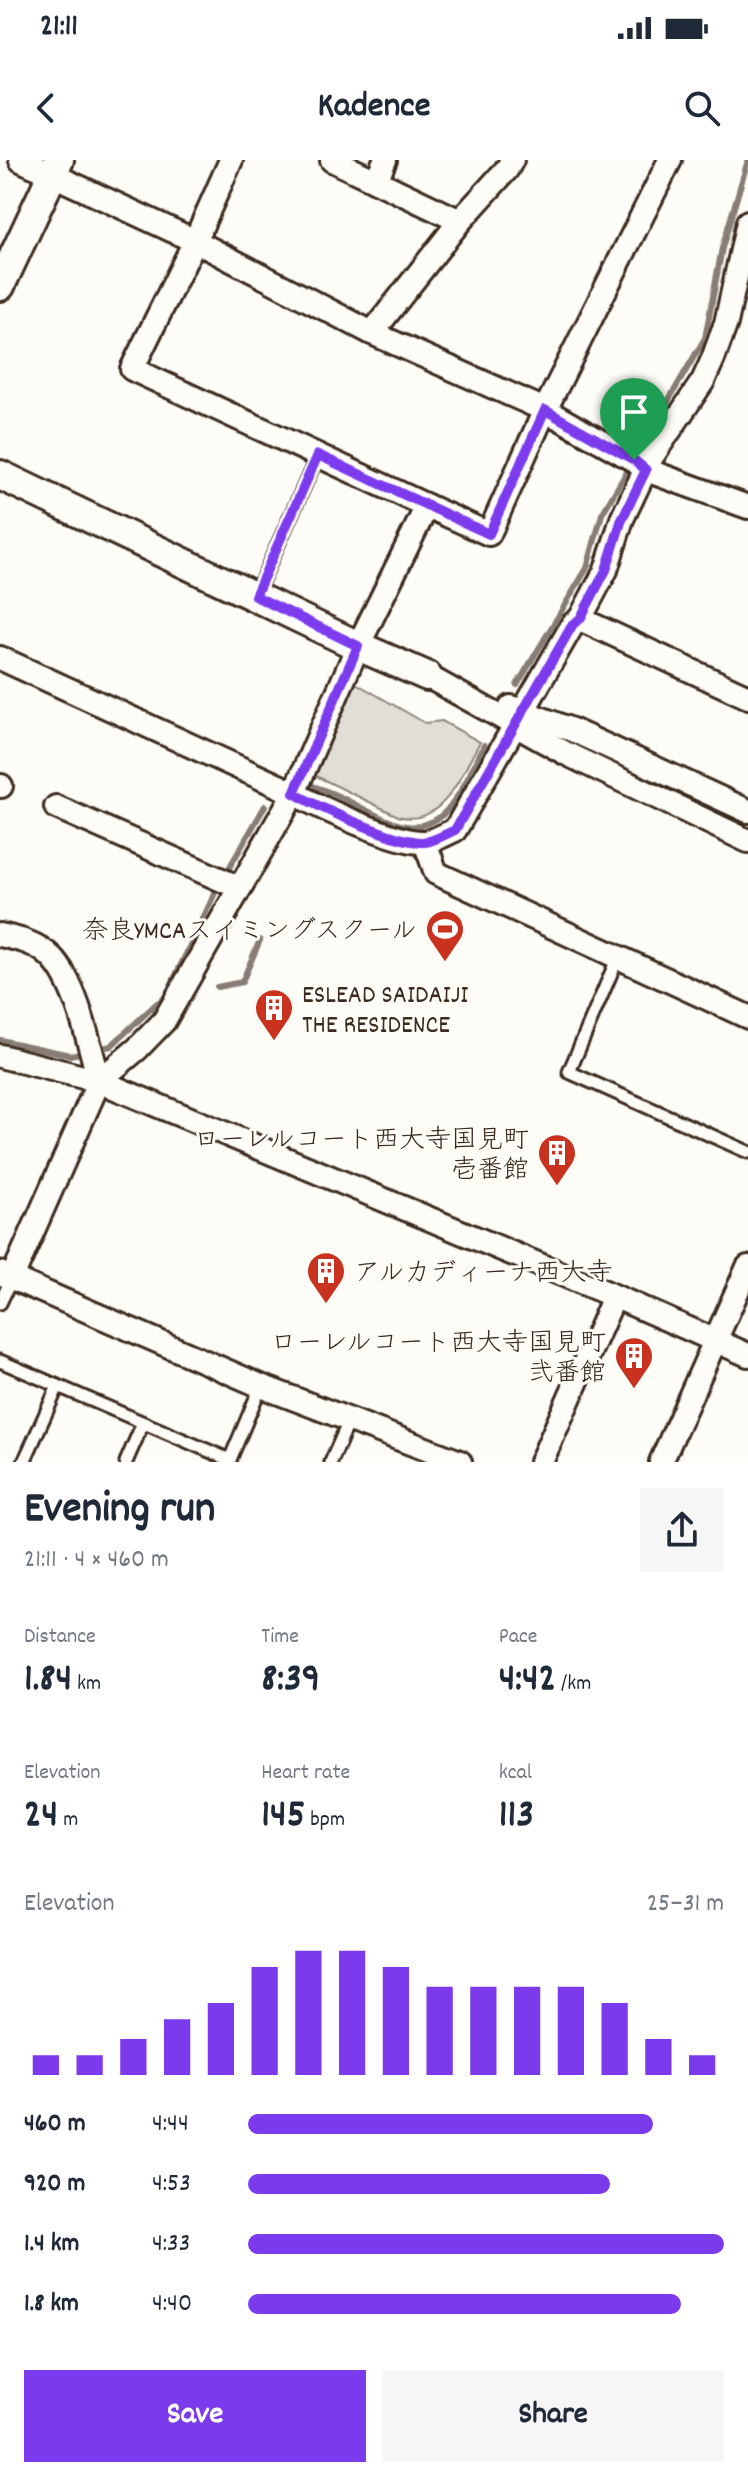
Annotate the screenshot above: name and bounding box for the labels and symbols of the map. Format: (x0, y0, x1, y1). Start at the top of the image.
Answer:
pin (600, 378, 668, 460)
sports icon: 奈良YMCAスイミングスクール (424, 908, 466, 963)
place label: 奈良YMCAスイミングスクール (82, 914, 417, 951)
place label: ESLEAD SAIDAIJI THE RESIDENCE (302, 978, 468, 1045)
building icon: ESLEAD SAIDAIJI THE RESIDENCE (253, 987, 295, 1042)
place label: ローレルコート西大寺国見町 壱番館 (194, 1123, 529, 1190)
building icon: ローレルコート西大寺国見町 壱番館 (536, 1132, 578, 1187)
building icon: アルカディーナ西大寺 (305, 1250, 347, 1305)
place label: アルカディーナ西大寺 (354, 1256, 612, 1293)
place label: ローレルコート西大寺国見町 弐番館 (271, 1326, 606, 1393)
building icon: ローレルコート西大寺国見町 弐番館 (613, 1335, 655, 1390)

